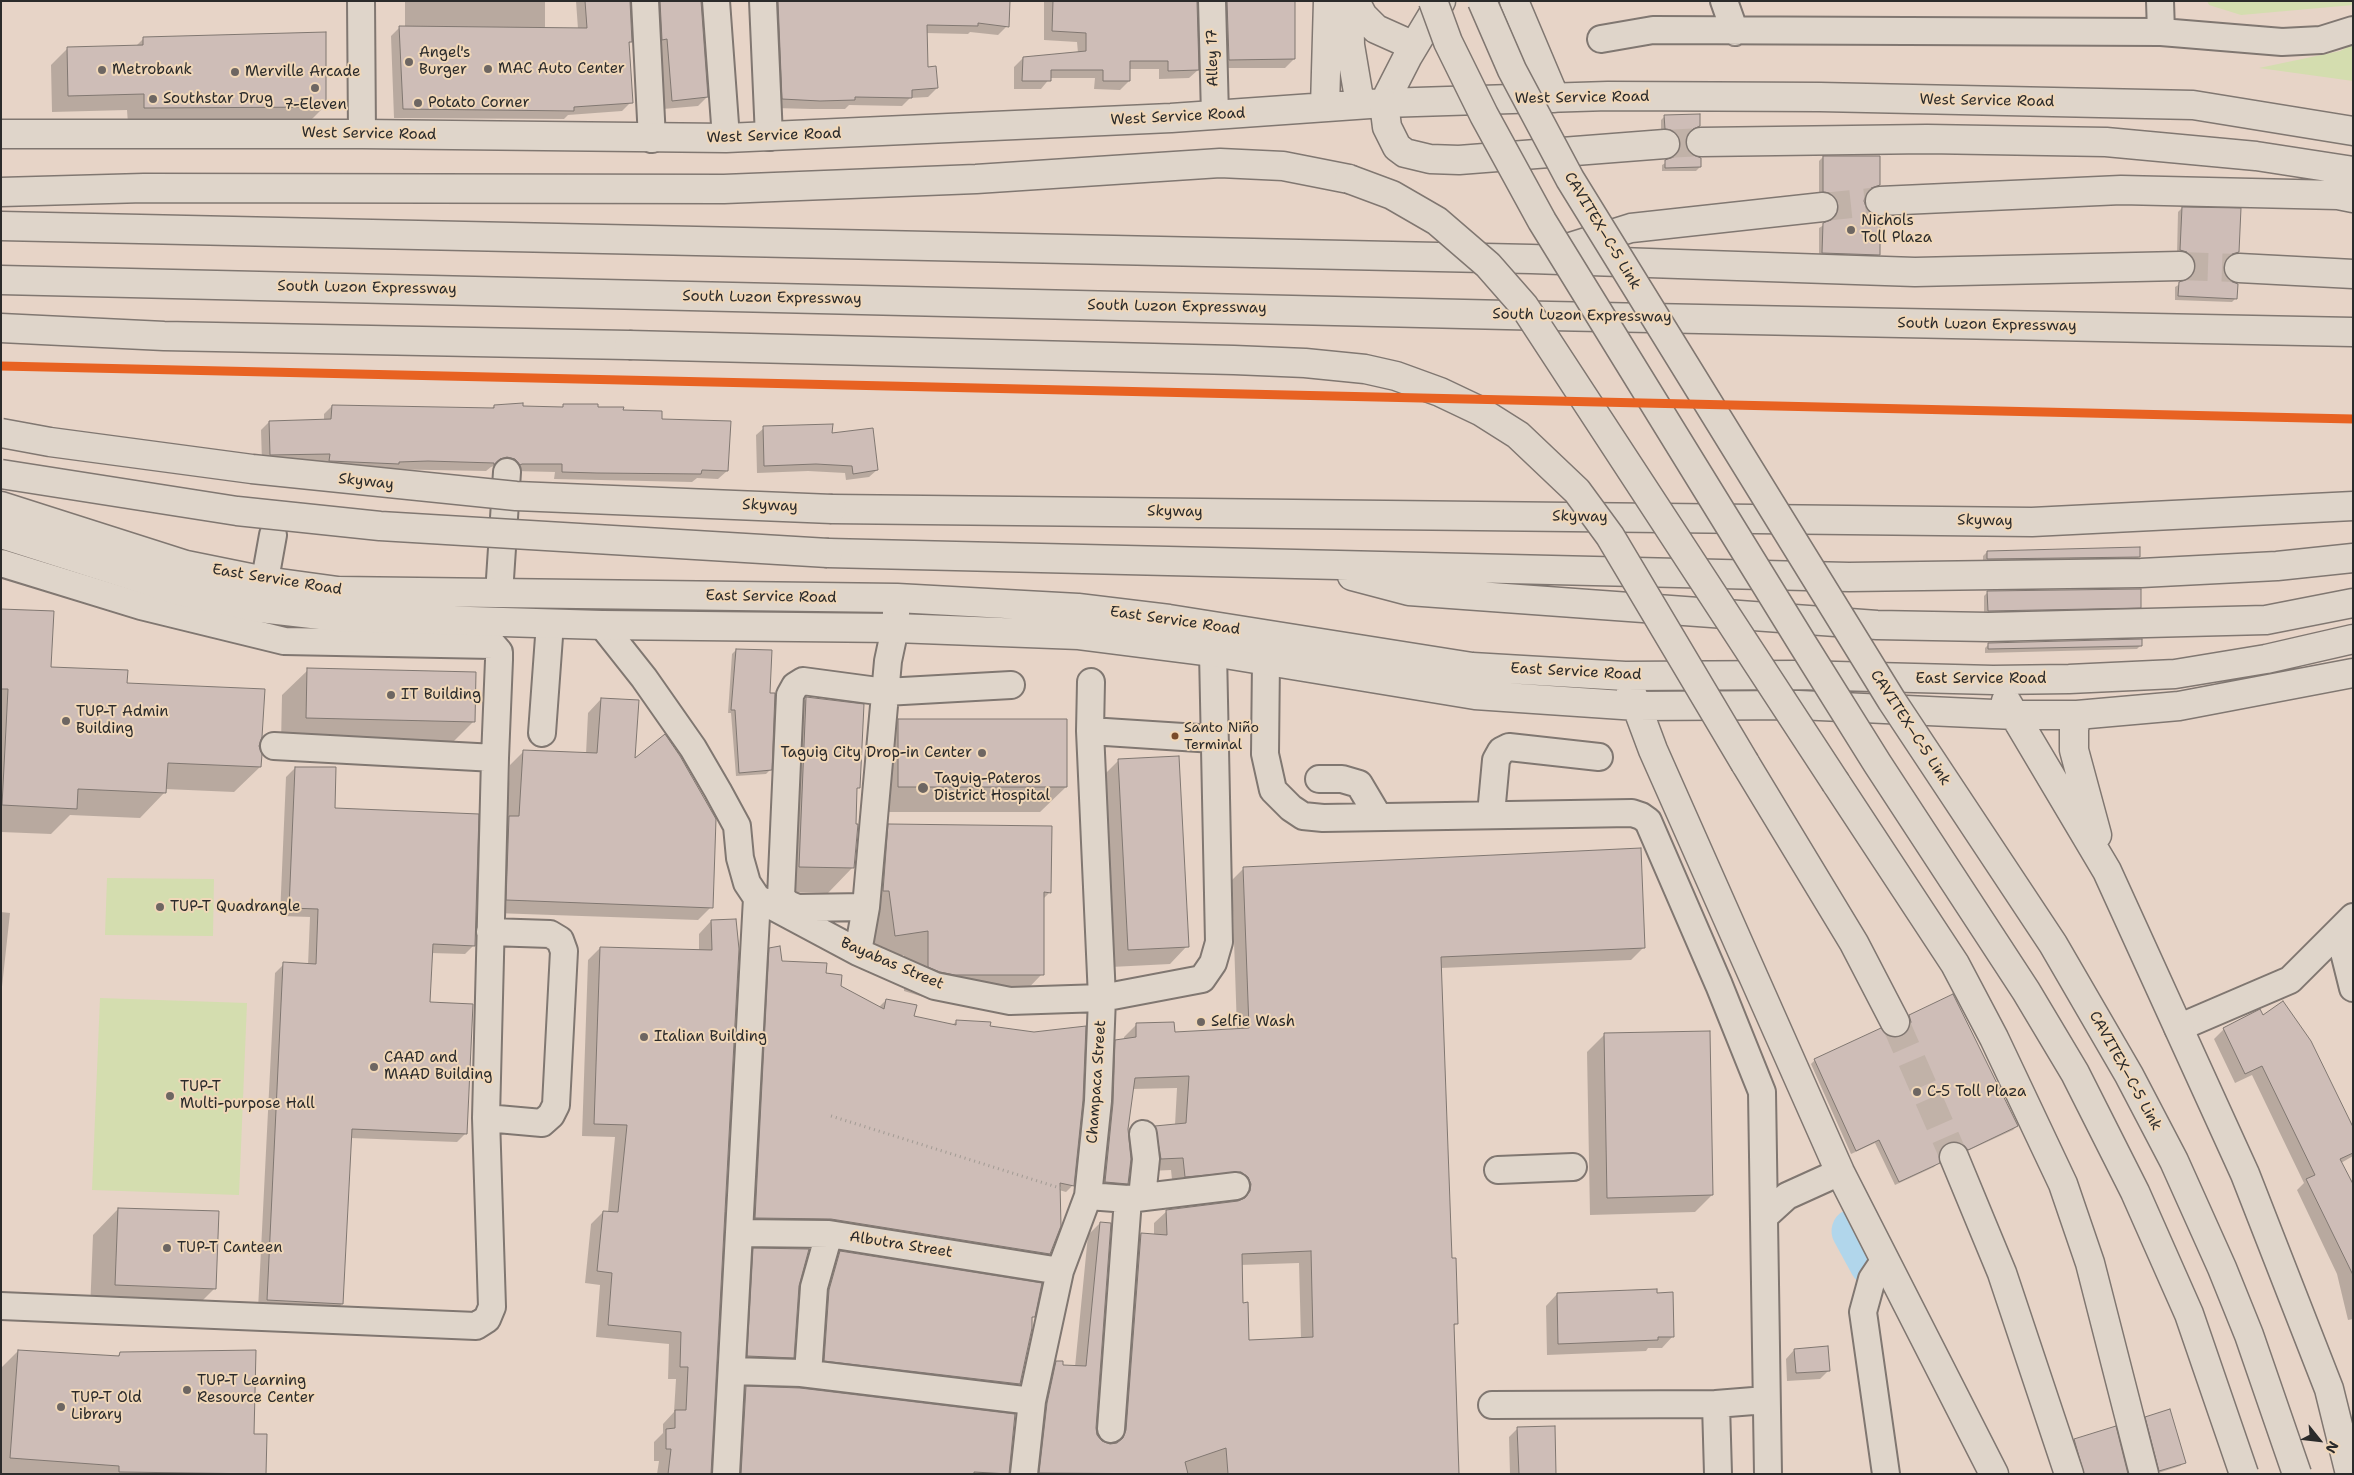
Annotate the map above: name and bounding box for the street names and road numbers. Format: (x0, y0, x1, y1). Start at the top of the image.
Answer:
street label: Alley 17 (1203, 29, 1223, 87)
street label: West Service Road (1514, 88, 1650, 108)
street label: West Service Road (1919, 91, 2055, 111)
street label: West Service Road (1110, 104, 1246, 130)
street label: West Service Road (301, 124, 437, 144)
street label: West Service Road (706, 125, 842, 147)
street label: CAVITEX–C-5 Link (1560, 169, 1644, 293)
street label: South Luzon Expressway (277, 277, 457, 299)
street label: South Luzon Expressway (682, 287, 862, 309)
street label: South Luzon Expressway (1087, 296, 1267, 318)
street label: South Luzon Expressway (1492, 305, 1672, 327)
street label: South Luzon Expressway (1897, 314, 2077, 336)
street label: Skyway (337, 470, 395, 494)
street label: Skyway (742, 496, 798, 516)
street label: Skyway (1147, 503, 1203, 521)
street label: Skyway (1552, 508, 1608, 526)
street label: Skyway (1957, 512, 2013, 530)
street label: East Service Road (211, 561, 343, 599)
street label: East Service Road (705, 587, 837, 607)
street label: East Service Road (1109, 603, 1241, 639)
street label: East Service Road (1510, 660, 1642, 684)
street label: CAVITEX–C-5 Link (1866, 667, 1954, 789)
street label: East Service Road (1915, 670, 2047, 688)
street label: Bayabas Street (838, 934, 946, 994)
street label: CAVITEX–C-5 Link (2085, 1008, 2165, 1134)
street label: Champaca Street (1084, 1020, 1110, 1144)
street label: Albutra Street (848, 1228, 954, 1262)

